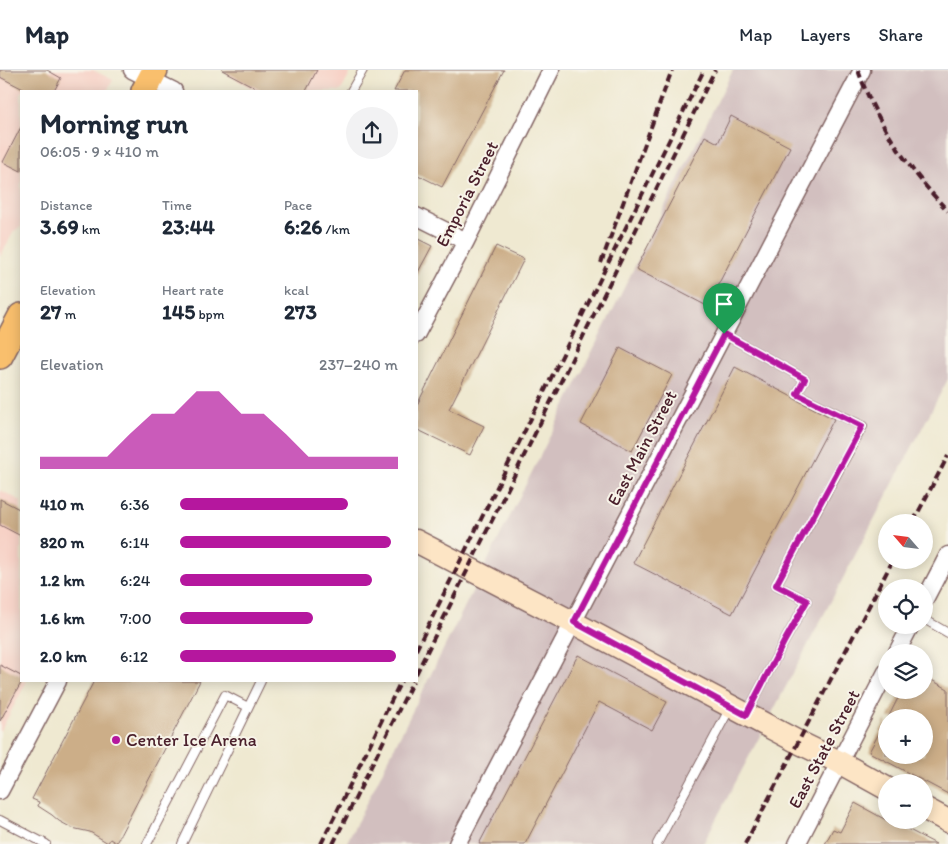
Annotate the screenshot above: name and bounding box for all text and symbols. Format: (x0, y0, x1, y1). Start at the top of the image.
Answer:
text: Map (25, 20, 69, 49)
text: Map (739, 24, 772, 46)
text: Layers (800, 24, 850, 46)
text: Share (878, 24, 923, 46)
text: Morning run (40, 106, 188, 140)
button: share (346, 107, 398, 159)
street label: Emporia Street (431, 137, 503, 251)
text: 06:05 · 9 × 410 m (40, 142, 159, 161)
text: Distance (40, 197, 92, 214)
text: Time (162, 197, 192, 214)
text: Pace (284, 197, 312, 214)
text: 3.69 (40, 214, 79, 239)
text: 23:44 (162, 214, 215, 239)
text: 6:26 (284, 214, 322, 239)
text: km (79, 221, 100, 238)
text: /km (322, 221, 350, 238)
text: Elevation (40, 282, 96, 299)
text: Heart rate (162, 282, 224, 299)
text: kcal (284, 282, 309, 299)
pin (703, 283, 745, 334)
icon: arrive (710, 290, 738, 318)
text: 27 (40, 299, 61, 324)
text: 145 (162, 299, 195, 324)
text: 273 (284, 299, 317, 324)
text: m (61, 306, 76, 323)
text: bpm (195, 306, 225, 323)
text: Elevation (40, 355, 104, 374)
text: 237–240 m (319, 355, 398, 374)
street label: East Main Street (602, 386, 682, 509)
text: 410 m (40, 495, 84, 514)
text: 6:36 (120, 495, 150, 514)
north arrow (878, 514, 932, 569)
map controls (878, 514, 933, 829)
text: 820 m (40, 533, 84, 552)
text: 6:14 (120, 533, 149, 552)
text: 1.2 km (40, 571, 85, 590)
text: 6:24 (120, 571, 150, 590)
button: locate (878, 579, 933, 634)
text: 1.6 km (40, 609, 85, 628)
text: 7:00 (120, 609, 152, 628)
button: layers (878, 644, 933, 699)
text: 2.0 km (40, 647, 87, 666)
text: 6:12 (120, 647, 148, 666)
street label: East State Street (783, 686, 865, 812)
button: + (878, 709, 933, 764)
place label: Center Ice Arena (126, 729, 257, 751)
marker: Center Ice Arena (110, 734, 122, 746)
button: − (878, 774, 933, 829)

